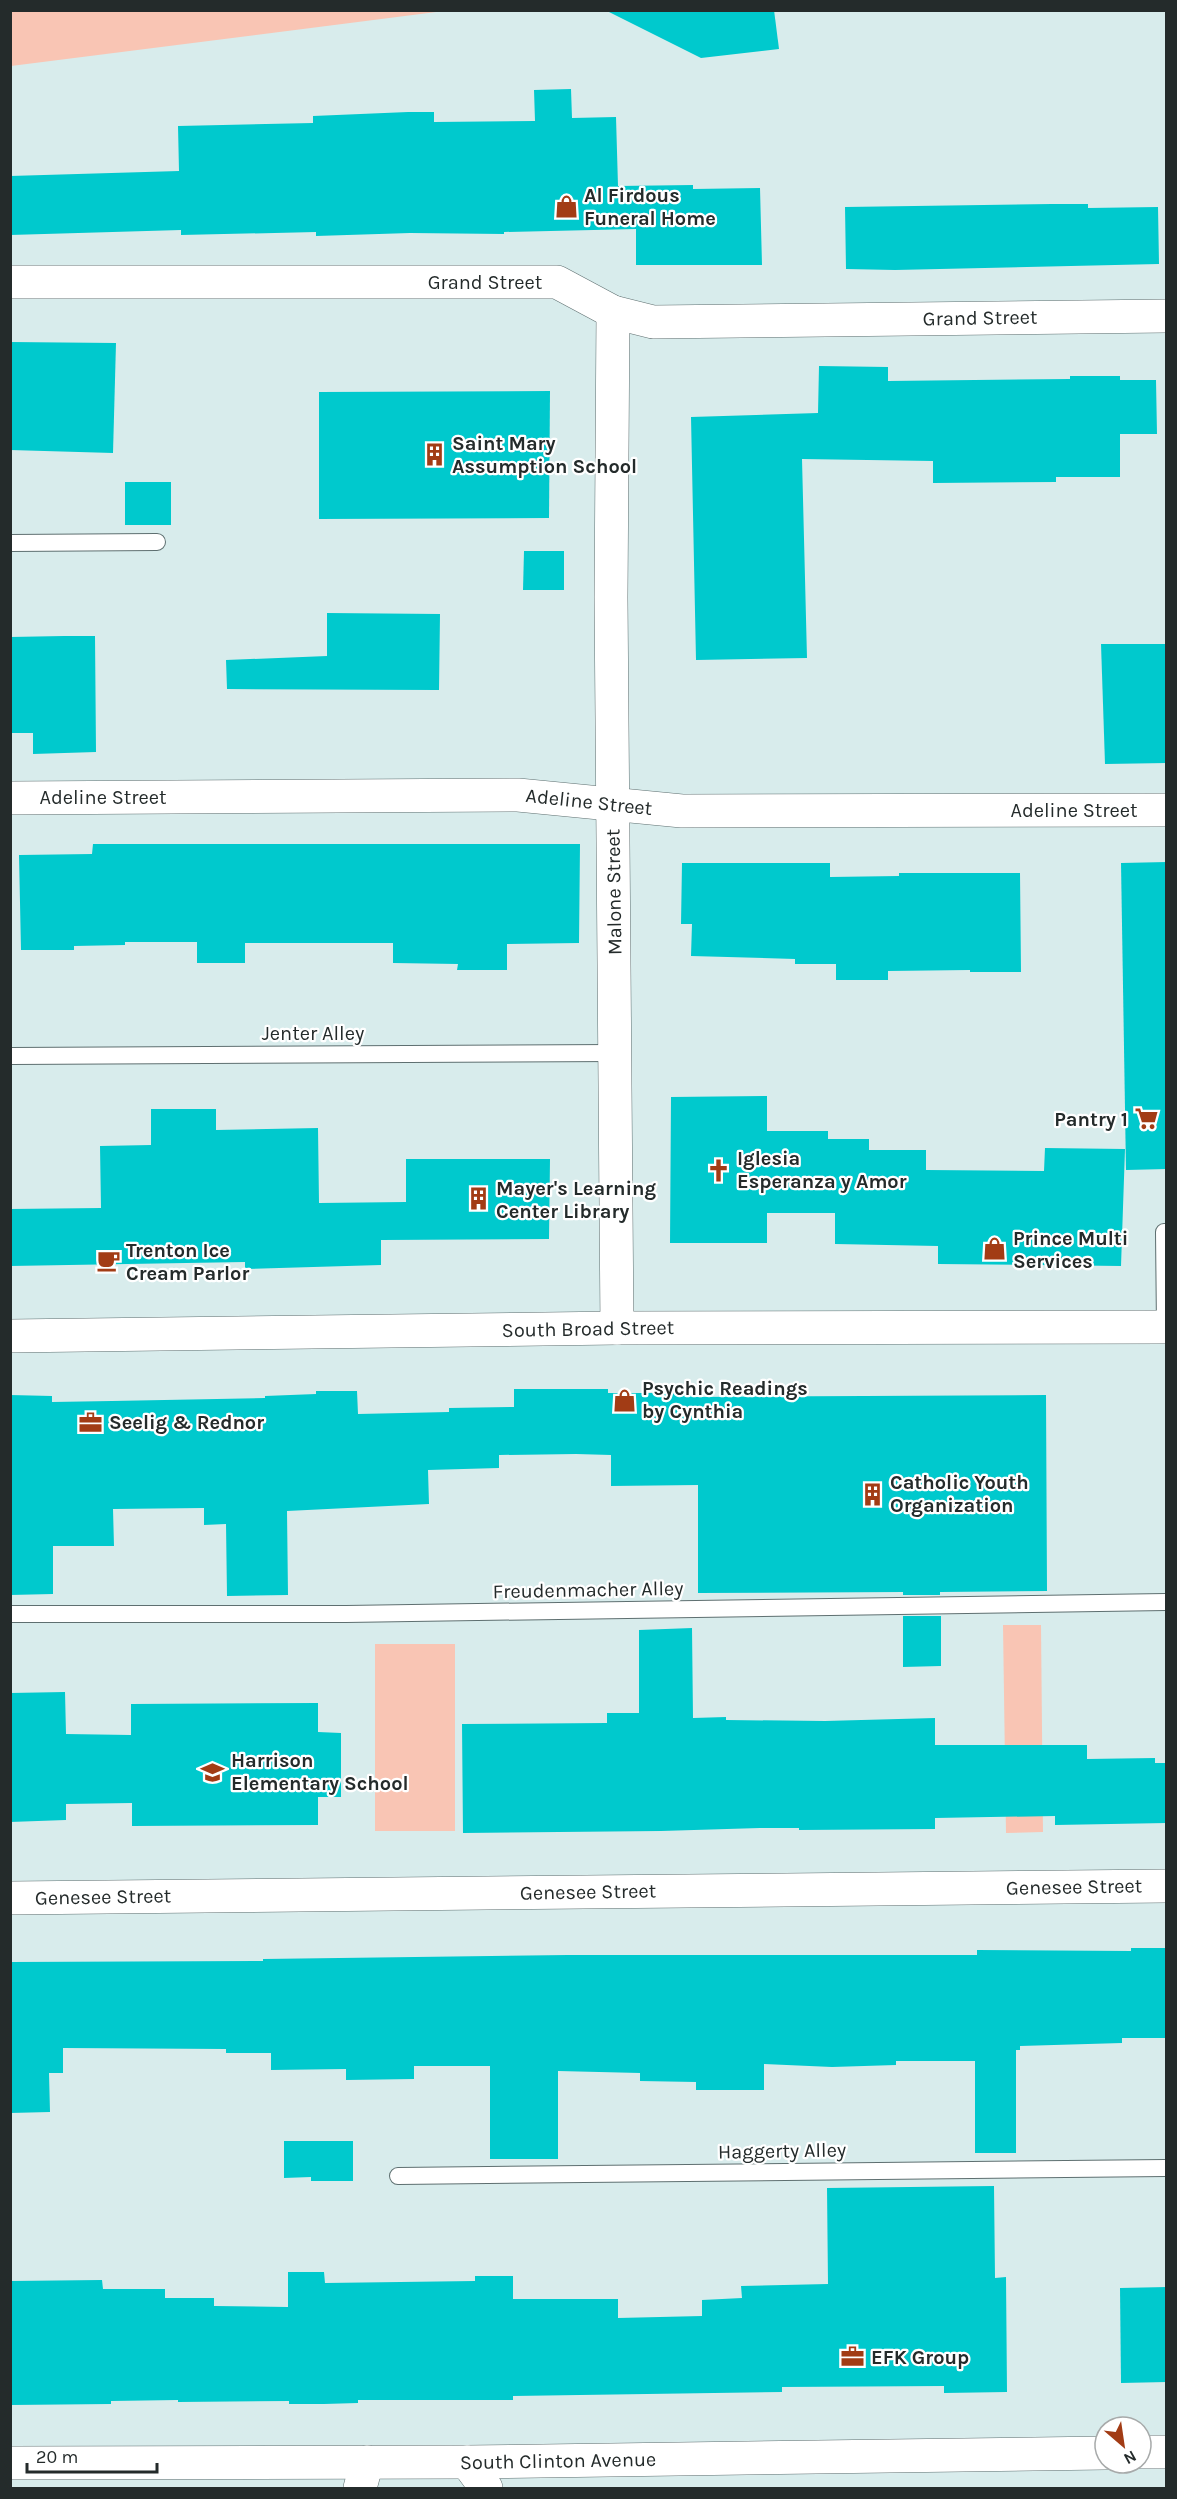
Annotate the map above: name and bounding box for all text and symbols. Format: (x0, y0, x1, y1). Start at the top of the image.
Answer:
place label: Al Firdous Funeral Home (584, 184, 716, 230)
shop icon: Al Firdous Funeral Home (553, 193, 579, 219)
street label: Grand Street (428, 271, 543, 294)
street label: Grand Street (922, 305, 1038, 330)
place label: Saint Mary Assumption School (452, 432, 637, 478)
building icon: Saint Mary Assumption School (421, 442, 447, 468)
street label: Adeline Street (525, 784, 654, 820)
street label: Adeline Street (39, 786, 167, 809)
street label: Adeline Street (1010, 799, 1138, 822)
street label: Malone Street (601, 828, 627, 955)
street label: Jenter Alley (262, 1022, 364, 1045)
supermarket icon: Pantry 1 (1133, 1106, 1159, 1132)
place label: Pantry 1 (1054, 1108, 1128, 1131)
place label: Iglesia Esperanza y Amor (737, 1147, 907, 1193)
church icon: Iglesia Esperanza y Amor (706, 1157, 732, 1183)
place label: Mayer's Learning Center Library (496, 1177, 656, 1223)
building icon: Mayer's Learning Center Library (465, 1186, 491, 1212)
place label: Prince Multi Services (1013, 1227, 1128, 1273)
shop icon: Prince Multi Services (982, 1236, 1008, 1262)
place label: Trenton Ice Cream Parlor (126, 1239, 249, 1285)
cafe icon: Trenton Ice Cream Parlor (95, 1248, 121, 1274)
street label: South Broad Street (502, 1316, 675, 1342)
place label: Psychic Readings by Cynthia (642, 1377, 808, 1423)
shop icon: Psychic Readings by Cynthia (611, 1387, 637, 1413)
office icon: Seelig & Rednor (78, 1409, 104, 1435)
place label: Seelig & Rednor (109, 1411, 264, 1434)
place label: Catholic Youth Organization (890, 1471, 1029, 1517)
building icon: Catholic Youth Organization (859, 1481, 885, 1507)
street label: Freudenmacher Alley (492, 1577, 684, 1603)
place label: Harrison Elementary School (231, 1749, 409, 1795)
school or university icon: Harrison Elementary School (200, 1759, 226, 1785)
street label: Genesee Street (1006, 1874, 1143, 1900)
street label: Genesee Street (520, 1879, 657, 1905)
street label: Genesee Street (35, 1884, 172, 1910)
street label: Haggerty Alley (718, 2138, 846, 2164)
office icon: EFK Group (840, 2344, 866, 2370)
place label: EFK Group (871, 2346, 969, 2369)
north arrow (1093, 2415, 1153, 2475)
scale bar (27, 2436, 158, 2474)
text: 20 m (36, 2446, 78, 2468)
text: N (1120, 2447, 1140, 2469)
street label: South Clinton Avenue (460, 2448, 656, 2474)

